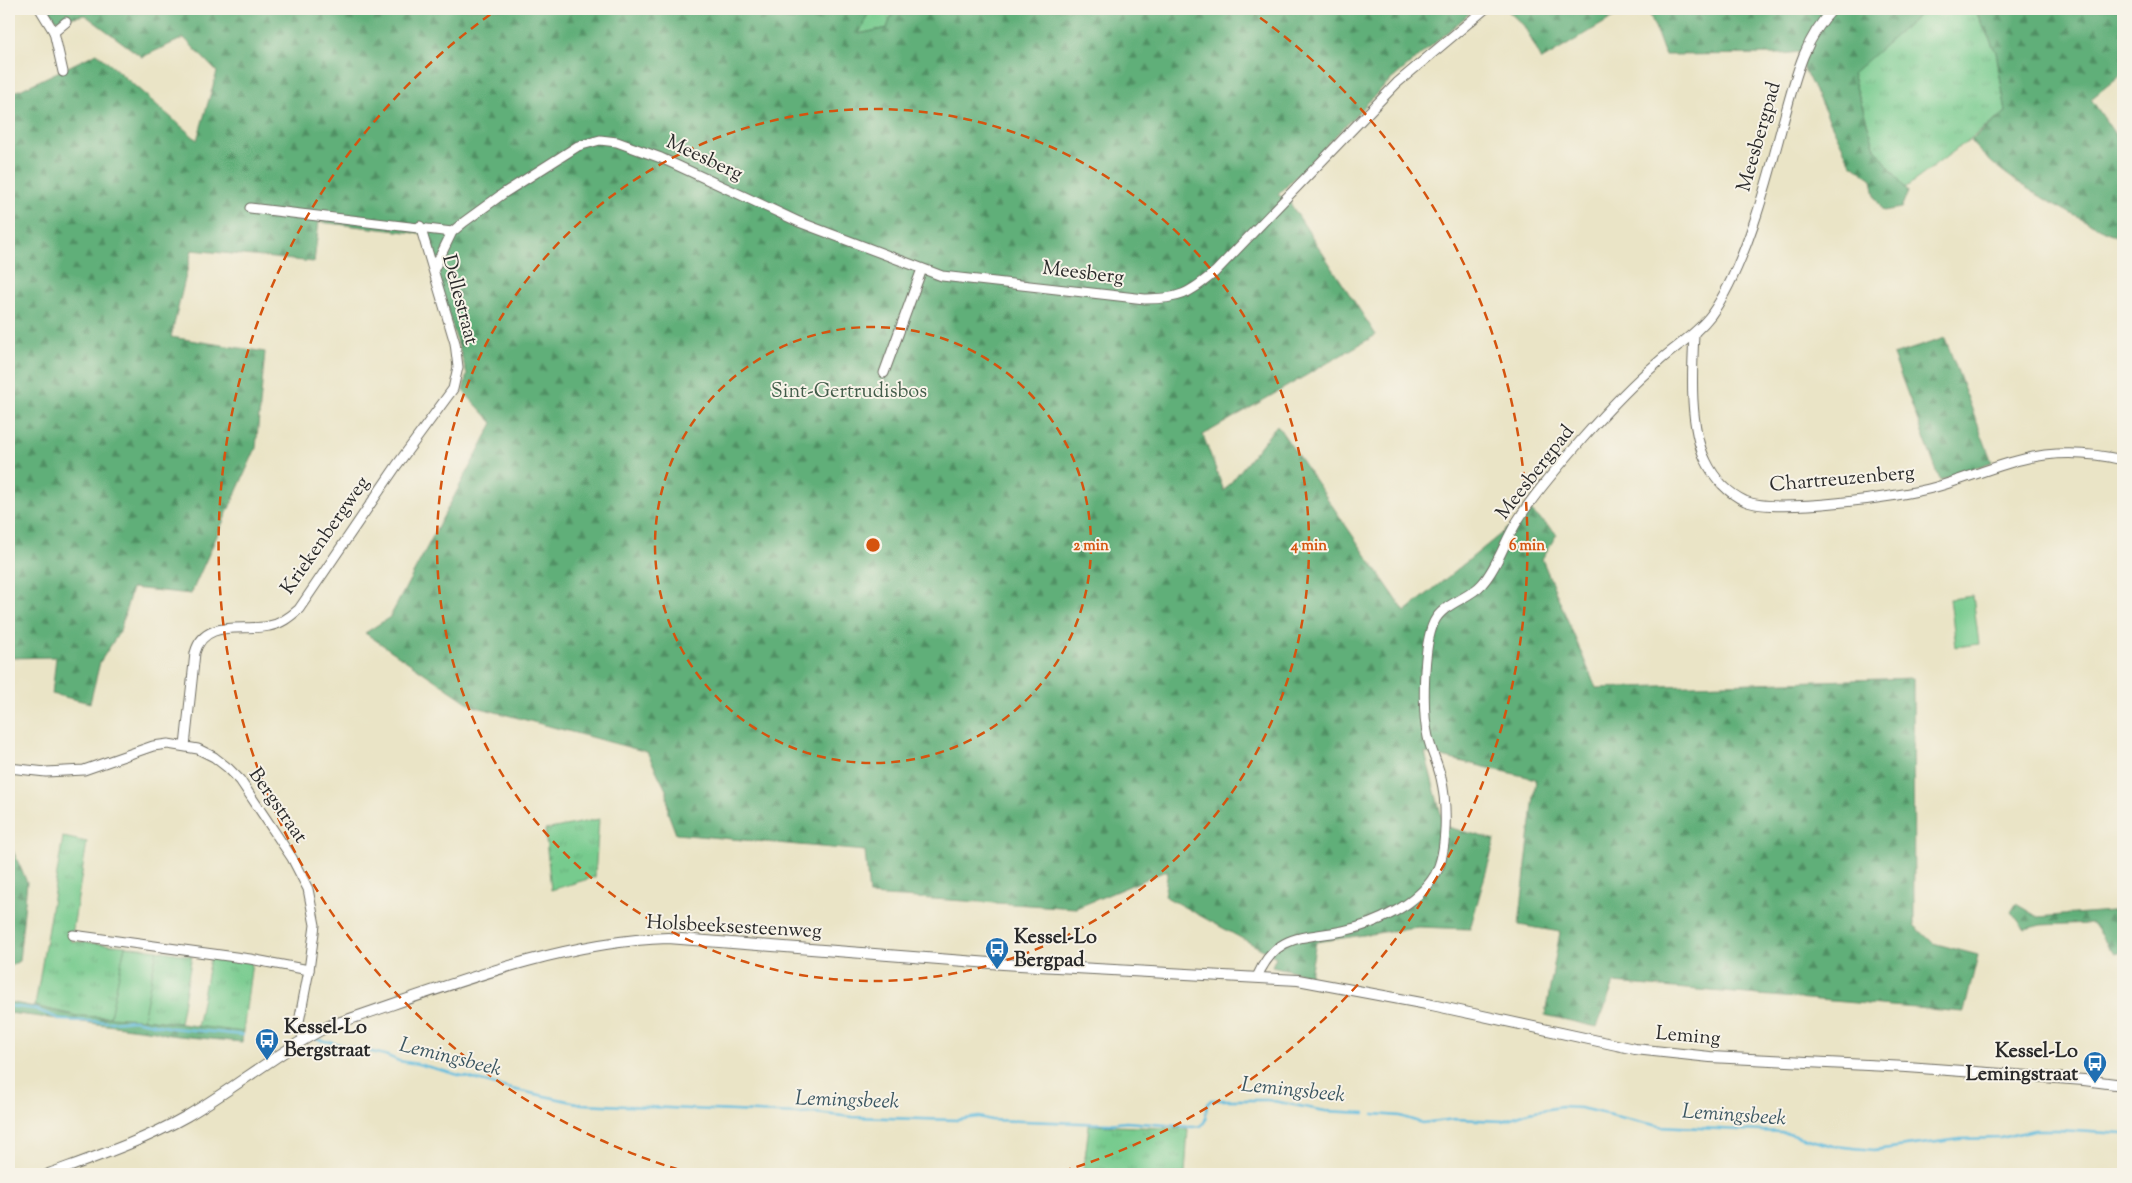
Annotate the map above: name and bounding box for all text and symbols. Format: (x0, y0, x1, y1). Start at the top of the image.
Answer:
street label: Meesbergpad (1730, 79, 1790, 195)
street label: Meesberg (661, 129, 747, 190)
street label: Dellestraat (433, 252, 485, 349)
street label: Meesberg (1041, 255, 1126, 293)
park label: Sint-Gertrudisbos (771, 378, 927, 407)
street label: Meesbergpad (1490, 419, 1582, 527)
street label: Chartreuzenberg (1768, 459, 1916, 501)
street label: Kriekenbergweg (274, 471, 378, 601)
centre of rings (864, 536, 882, 554)
text: 2 min (1073, 536, 1109, 557)
text: 4 min (1290, 536, 1327, 557)
text: 6 min (1509, 536, 1545, 557)
street label: Bergstraat (240, 762, 314, 850)
street label: Holsbeeksesteenweg (646, 909, 823, 947)
place label: Kessel-Lo Bergpad (1014, 924, 1097, 976)
bus stop icon: Kessel-Lo Bergpad (984, 936, 1010, 970)
place label: Kessel-Lo Bergstraat (284, 1014, 371, 1066)
street label: Leming (1654, 1020, 1722, 1054)
bus stop icon: Kessel-Lo Bergstraat (254, 1027, 280, 1061)
water label: Lemingsbeek (396, 1031, 505, 1085)
place label: Kessel-Lo Lemingstraat (1966, 1038, 2078, 1090)
bus stop icon: Kessel-Lo Lemingstraat (2082, 1050, 2108, 1084)
water label: Lemingsbeek (1240, 1071, 1347, 1111)
water label: Lemingsbeek (794, 1084, 900, 1118)
water label: Lemingsbeek (1681, 1097, 1788, 1135)

